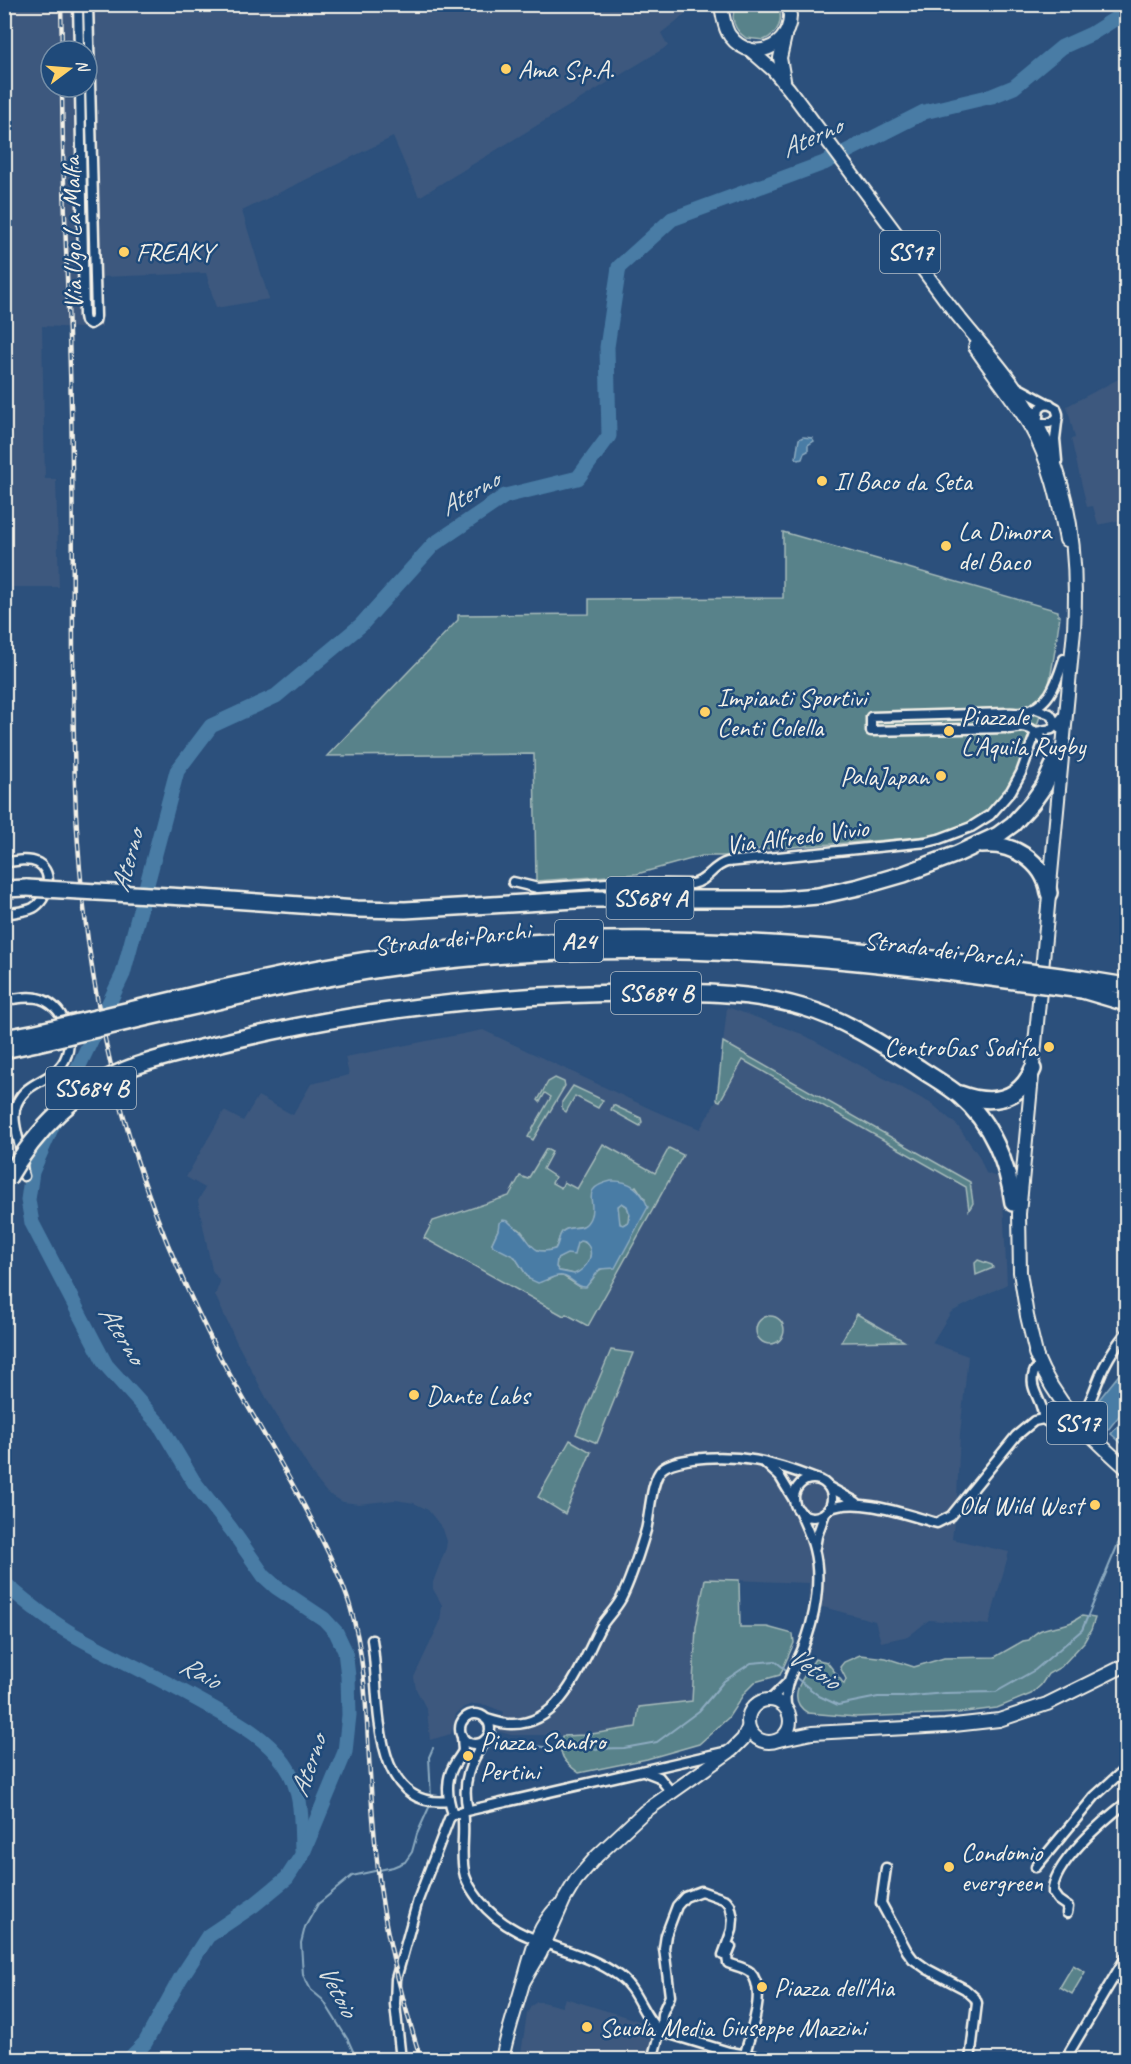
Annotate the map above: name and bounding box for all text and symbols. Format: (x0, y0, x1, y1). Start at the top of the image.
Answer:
north arrow (39, 39, 99, 99)
place label: Ama S.p.A. (518, 53, 615, 86)
text: N (71, 58, 94, 76)
marker: Ama S.p.A. (499, 62, 513, 76)
water label: Aterno (775, 107, 851, 165)
street label: Via Ugo La Malfa (55, 154, 90, 309)
road number: SS17 (880, 231, 940, 273)
place label: FREAKY (136, 236, 218, 269)
marker: FREAKY (117, 245, 131, 259)
water label: Aterno (433, 460, 509, 523)
place label: Il Baco da Seta (834, 465, 973, 498)
marker: Il Baco da Seta (815, 474, 829, 488)
place label: La Dimora del Baco (958, 515, 1053, 578)
marker: La Dimora del Baco (939, 539, 953, 553)
place label: Impianti Sportivi Centi Colella (717, 681, 870, 744)
place label: Piazzale L'Aquila Rugby (961, 700, 1088, 763)
marker: Impianti Sportivi Centi Colella (698, 705, 712, 719)
marker: Piazzale L'Aquila Rugby (942, 724, 956, 738)
place label: PalaJapan (840, 760, 930, 793)
marker: PalaJapan (934, 769, 948, 783)
street label: Via Alfredo Vivio (724, 811, 872, 862)
water label: Aterno (102, 822, 153, 896)
road number: SS684 A (606, 877, 694, 919)
street label: Strada dei Parchi (373, 914, 535, 963)
road number: A24 (555, 920, 603, 962)
street label: Strada dei Parchi (862, 924, 1025, 976)
road number: SS684 B (611, 972, 701, 1014)
place label: CentroGas Sodifa (884, 1031, 1039, 1064)
marker: CentroGas Sodifa (1042, 1040, 1056, 1054)
road number: SS684 B (46, 1067, 136, 1109)
water label: Aterno (91, 1298, 155, 1373)
place label: Dante Labs (426, 1379, 531, 1412)
marker: Dante Labs (407, 1388, 421, 1402)
road number: SS17 (1047, 1402, 1107, 1444)
place label: Old Wild West (959, 1489, 1086, 1522)
marker: Old Wild West (1088, 1498, 1102, 1512)
water label: Vetoio (782, 1639, 849, 1699)
water label: Raio (174, 1647, 229, 1698)
place label: Piazza Sandro Pertini (480, 1725, 608, 1788)
water label: Aterno (282, 1727, 336, 1801)
marker: Piazza Sandro Pertini (461, 1749, 475, 1763)
place label: Condomio evergreen (961, 1836, 1044, 1899)
marker: Condomio evergreen (942, 1860, 956, 1874)
water label: Vetoio (310, 1958, 367, 2025)
place label: Piazza dell'Aia (774, 1971, 896, 2004)
marker: Piazza dell'Aia (755, 1980, 769, 1994)
place label: Scuola Media Giuseppe Mazzini (599, 2011, 869, 2044)
marker: Scuola Media Giuseppe Mazzini (580, 2020, 594, 2034)

